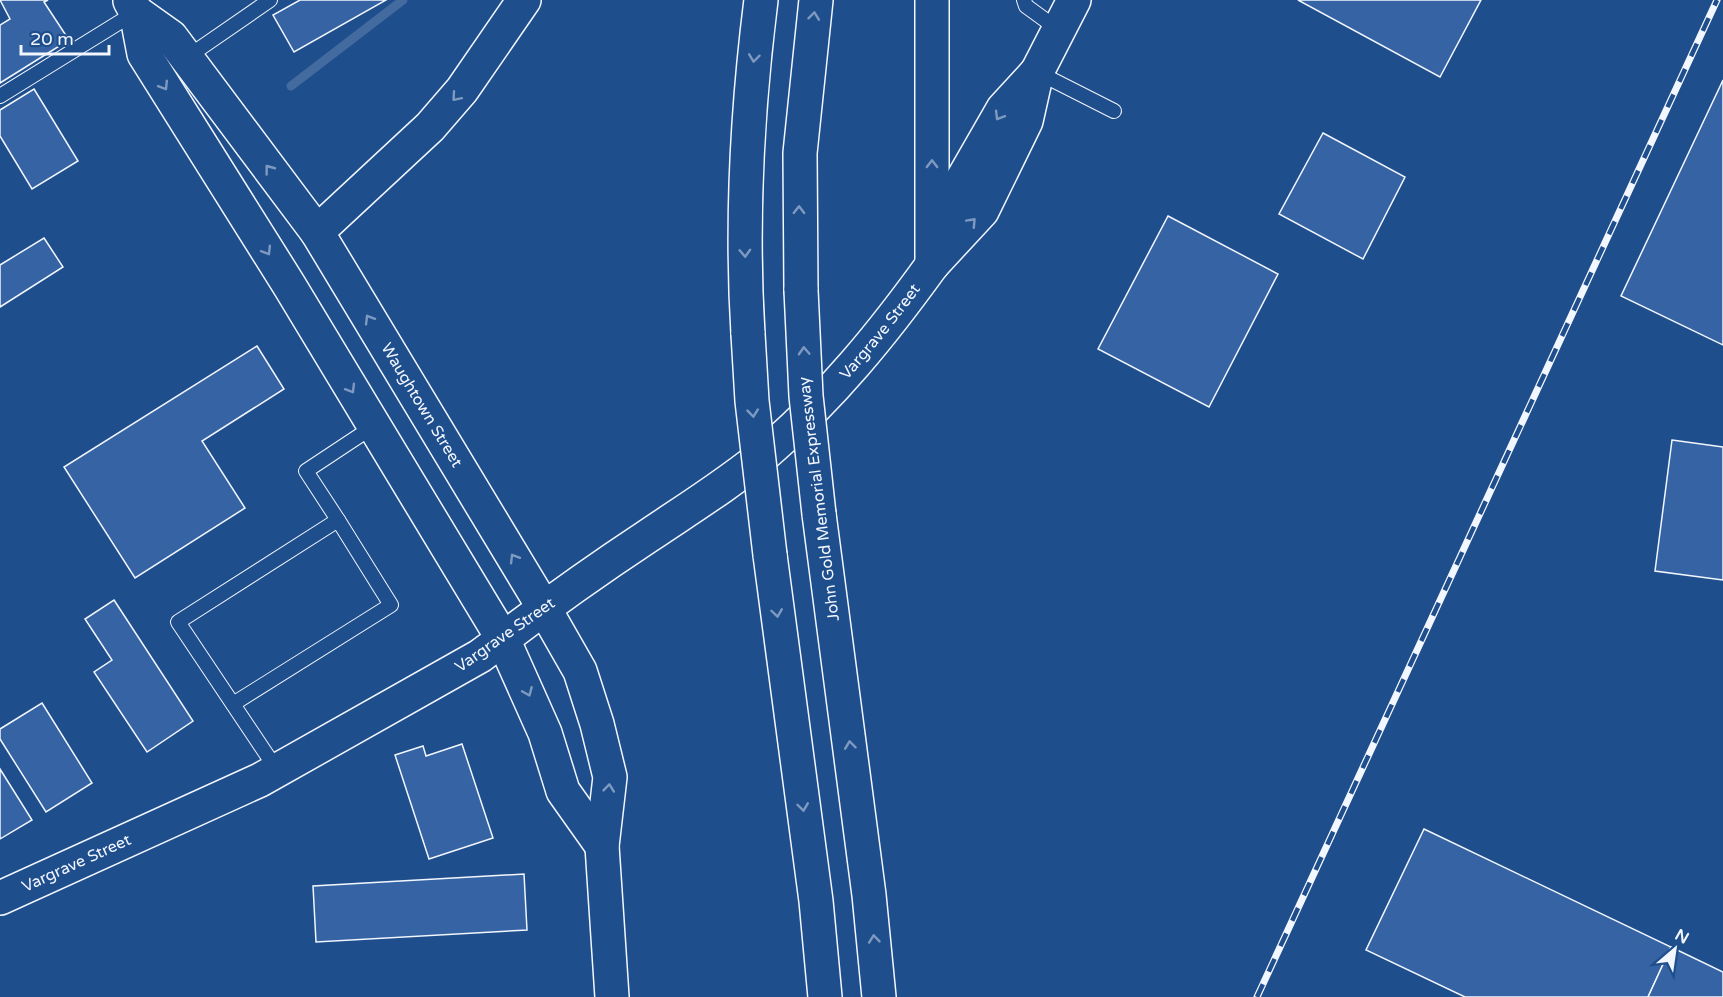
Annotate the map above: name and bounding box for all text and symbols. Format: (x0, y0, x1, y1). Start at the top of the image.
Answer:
one-way arrow (807, 12, 820, 21)
scale bar (21, 18, 110, 56)
text: 20 m (30, 28, 74, 50)
one-way arrow (748, 53, 761, 63)
one-way arrow (157, 79, 168, 90)
one-way arrow (452, 90, 463, 101)
one-way arrow (995, 110, 1007, 120)
one-way arrow (926, 160, 938, 169)
one-way arrow (265, 164, 276, 175)
one-way arrow (793, 206, 805, 215)
one-way arrow (965, 218, 976, 228)
one-way arrow (260, 245, 272, 255)
one-way arrow (739, 248, 751, 257)
street label: Vargrave Street (835, 280, 925, 384)
one-way arrow (365, 315, 377, 325)
street label: Waughtown Street (376, 339, 467, 471)
one-way arrow (797, 347, 810, 356)
street label: John Gold Memorial Expressway (794, 375, 844, 622)
one-way arrow (344, 383, 356, 393)
one-way arrow (746, 409, 759, 418)
one-way arrow (509, 554, 521, 564)
street label: Vargrave Street (451, 593, 559, 677)
one-way arrow (771, 609, 783, 618)
one-way arrow (521, 685, 533, 696)
one-way arrow (844, 741, 856, 750)
one-way arrow (602, 784, 615, 793)
one-way arrow (796, 802, 809, 811)
street label: Vargrave Street (19, 830, 134, 897)
north arrow (1645, 919, 1705, 979)
text: N (1671, 925, 1692, 949)
one-way arrow (868, 934, 881, 943)

